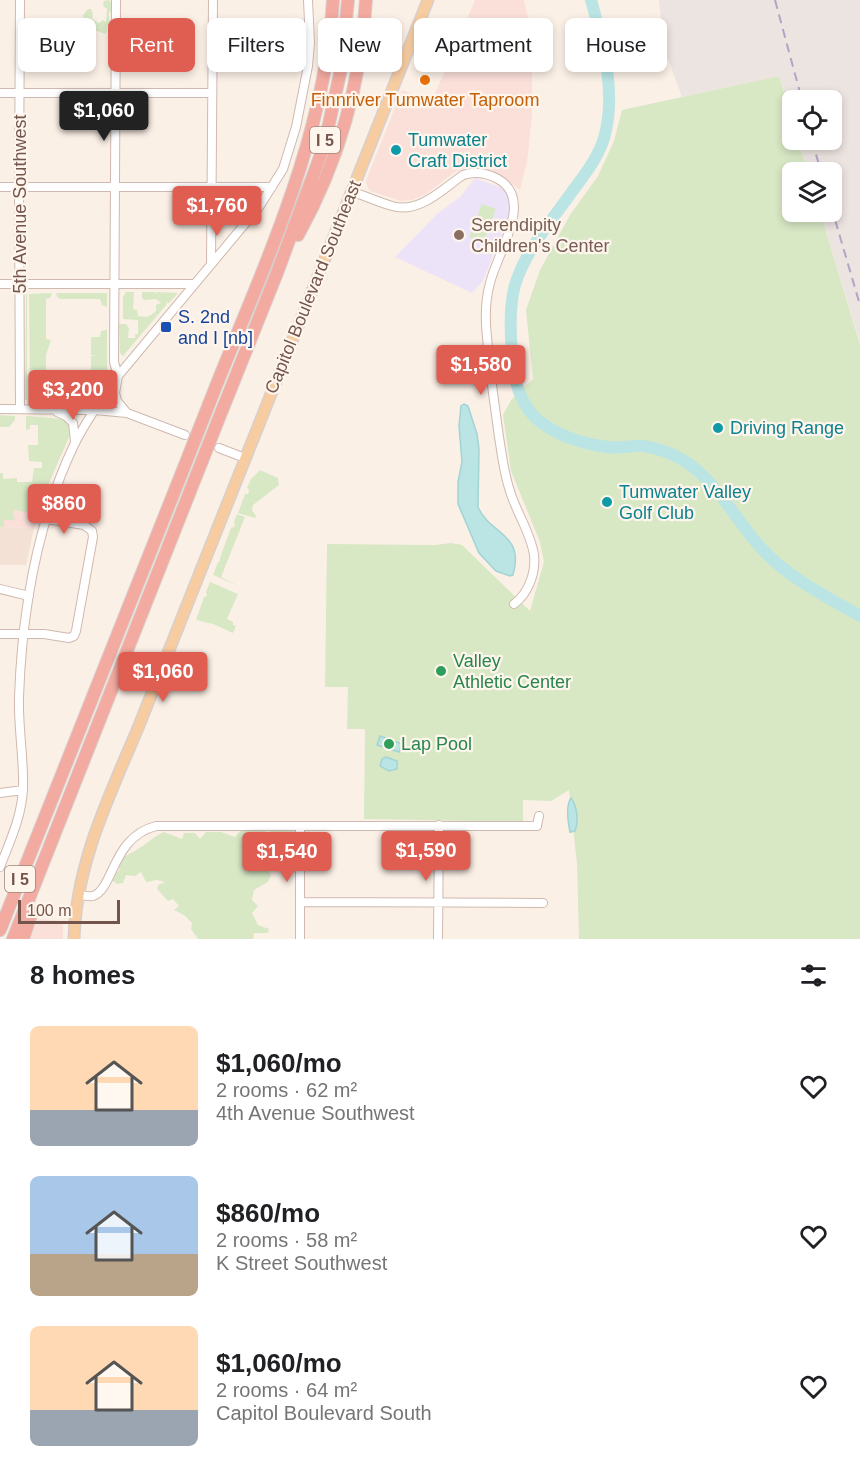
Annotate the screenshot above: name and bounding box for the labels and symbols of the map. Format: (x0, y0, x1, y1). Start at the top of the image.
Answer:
marker: Finnriver Tumwater Taproom (418, 73, 432, 87)
place label: Finnriver Tumwater Taproom (311, 90, 539, 110)
pin: $1,060 (55, 91, 153, 142)
street label: 5th Avenue Southwest (10, 115, 30, 293)
road number: I 5 (310, 127, 340, 153)
place label: Tumwater Craft District (408, 130, 507, 171)
marker: Tumwater Craft District (389, 143, 403, 157)
street label: Capitol Boulevard Southeast (261, 177, 365, 397)
pin: $1,760 (168, 186, 266, 237)
place label: Serendipity Children's Center (471, 215, 610, 256)
marker: Serendipity Children's Center (452, 228, 466, 242)
place label: S. 2nd and I [nb] (178, 307, 253, 348)
marker: S. 2nd and I [nb] (159, 320, 173, 334)
pin: $1,580 (432, 345, 530, 396)
pin: $3,200 (24, 370, 122, 421)
place label: Driving Range (730, 418, 844, 438)
marker: Driving Range (711, 421, 725, 435)
place label: Tumwater Valley Golf Club (619, 482, 751, 523)
pin: $860 (28, 484, 100, 535)
marker: Tumwater Valley Golf Club (600, 495, 614, 509)
place label: Valley Athletic Center (453, 651, 571, 692)
pin: $1,060 (114, 652, 212, 703)
marker: Valley Athletic Center (434, 664, 448, 678)
place label: Lap Pool (401, 734, 472, 754)
marker: Lap Pool (382, 737, 396, 751)
pin: $1,590 (377, 831, 475, 882)
pin: $1,540 (238, 832, 336, 883)
road number: I 5 (5, 866, 35, 892)
scale bar (18, 897, 120, 924)

